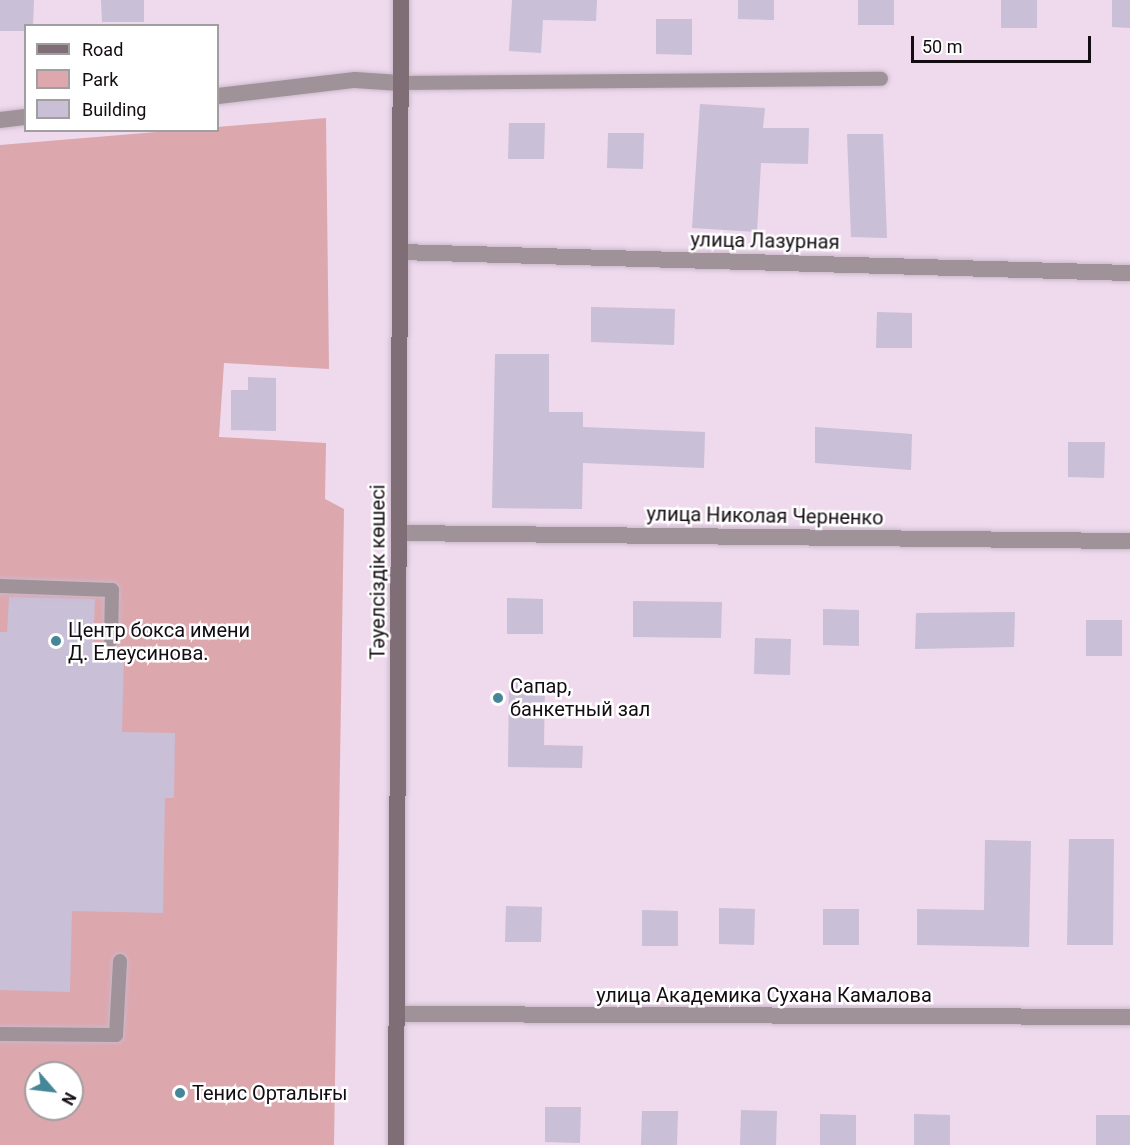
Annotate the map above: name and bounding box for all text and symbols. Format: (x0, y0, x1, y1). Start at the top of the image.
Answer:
legend (24, 24, 219, 132)
scale bar (914, 24, 1094, 62)
text: 50 m (922, 36, 962, 57)
text: Road (82, 39, 123, 60)
text: Park (82, 69, 118, 90)
text: Building (82, 99, 146, 120)
street label: улица Лазурная (690, 228, 840, 254)
street label: Тәуелсіздік көшесі (366, 484, 390, 660)
street label: улица Николая Черненко (646, 502, 884, 530)
place label: Центр бокса имени Д. Елеусинова. (68, 618, 250, 665)
marker: Центр бокса имени Д. Елеусинова. (49, 634, 63, 648)
place label: Сапар, банкетный зал (510, 674, 650, 721)
marker: Сапар, банкетный зал (491, 691, 505, 705)
street label: улица Академика Сухана Камалова (596, 983, 932, 1007)
north arrow (24, 1061, 84, 1121)
place label: Тенис Орталығы (192, 1081, 348, 1105)
marker: Тенис Орталығы (173, 1086, 187, 1100)
text: N (58, 1089, 80, 1108)

